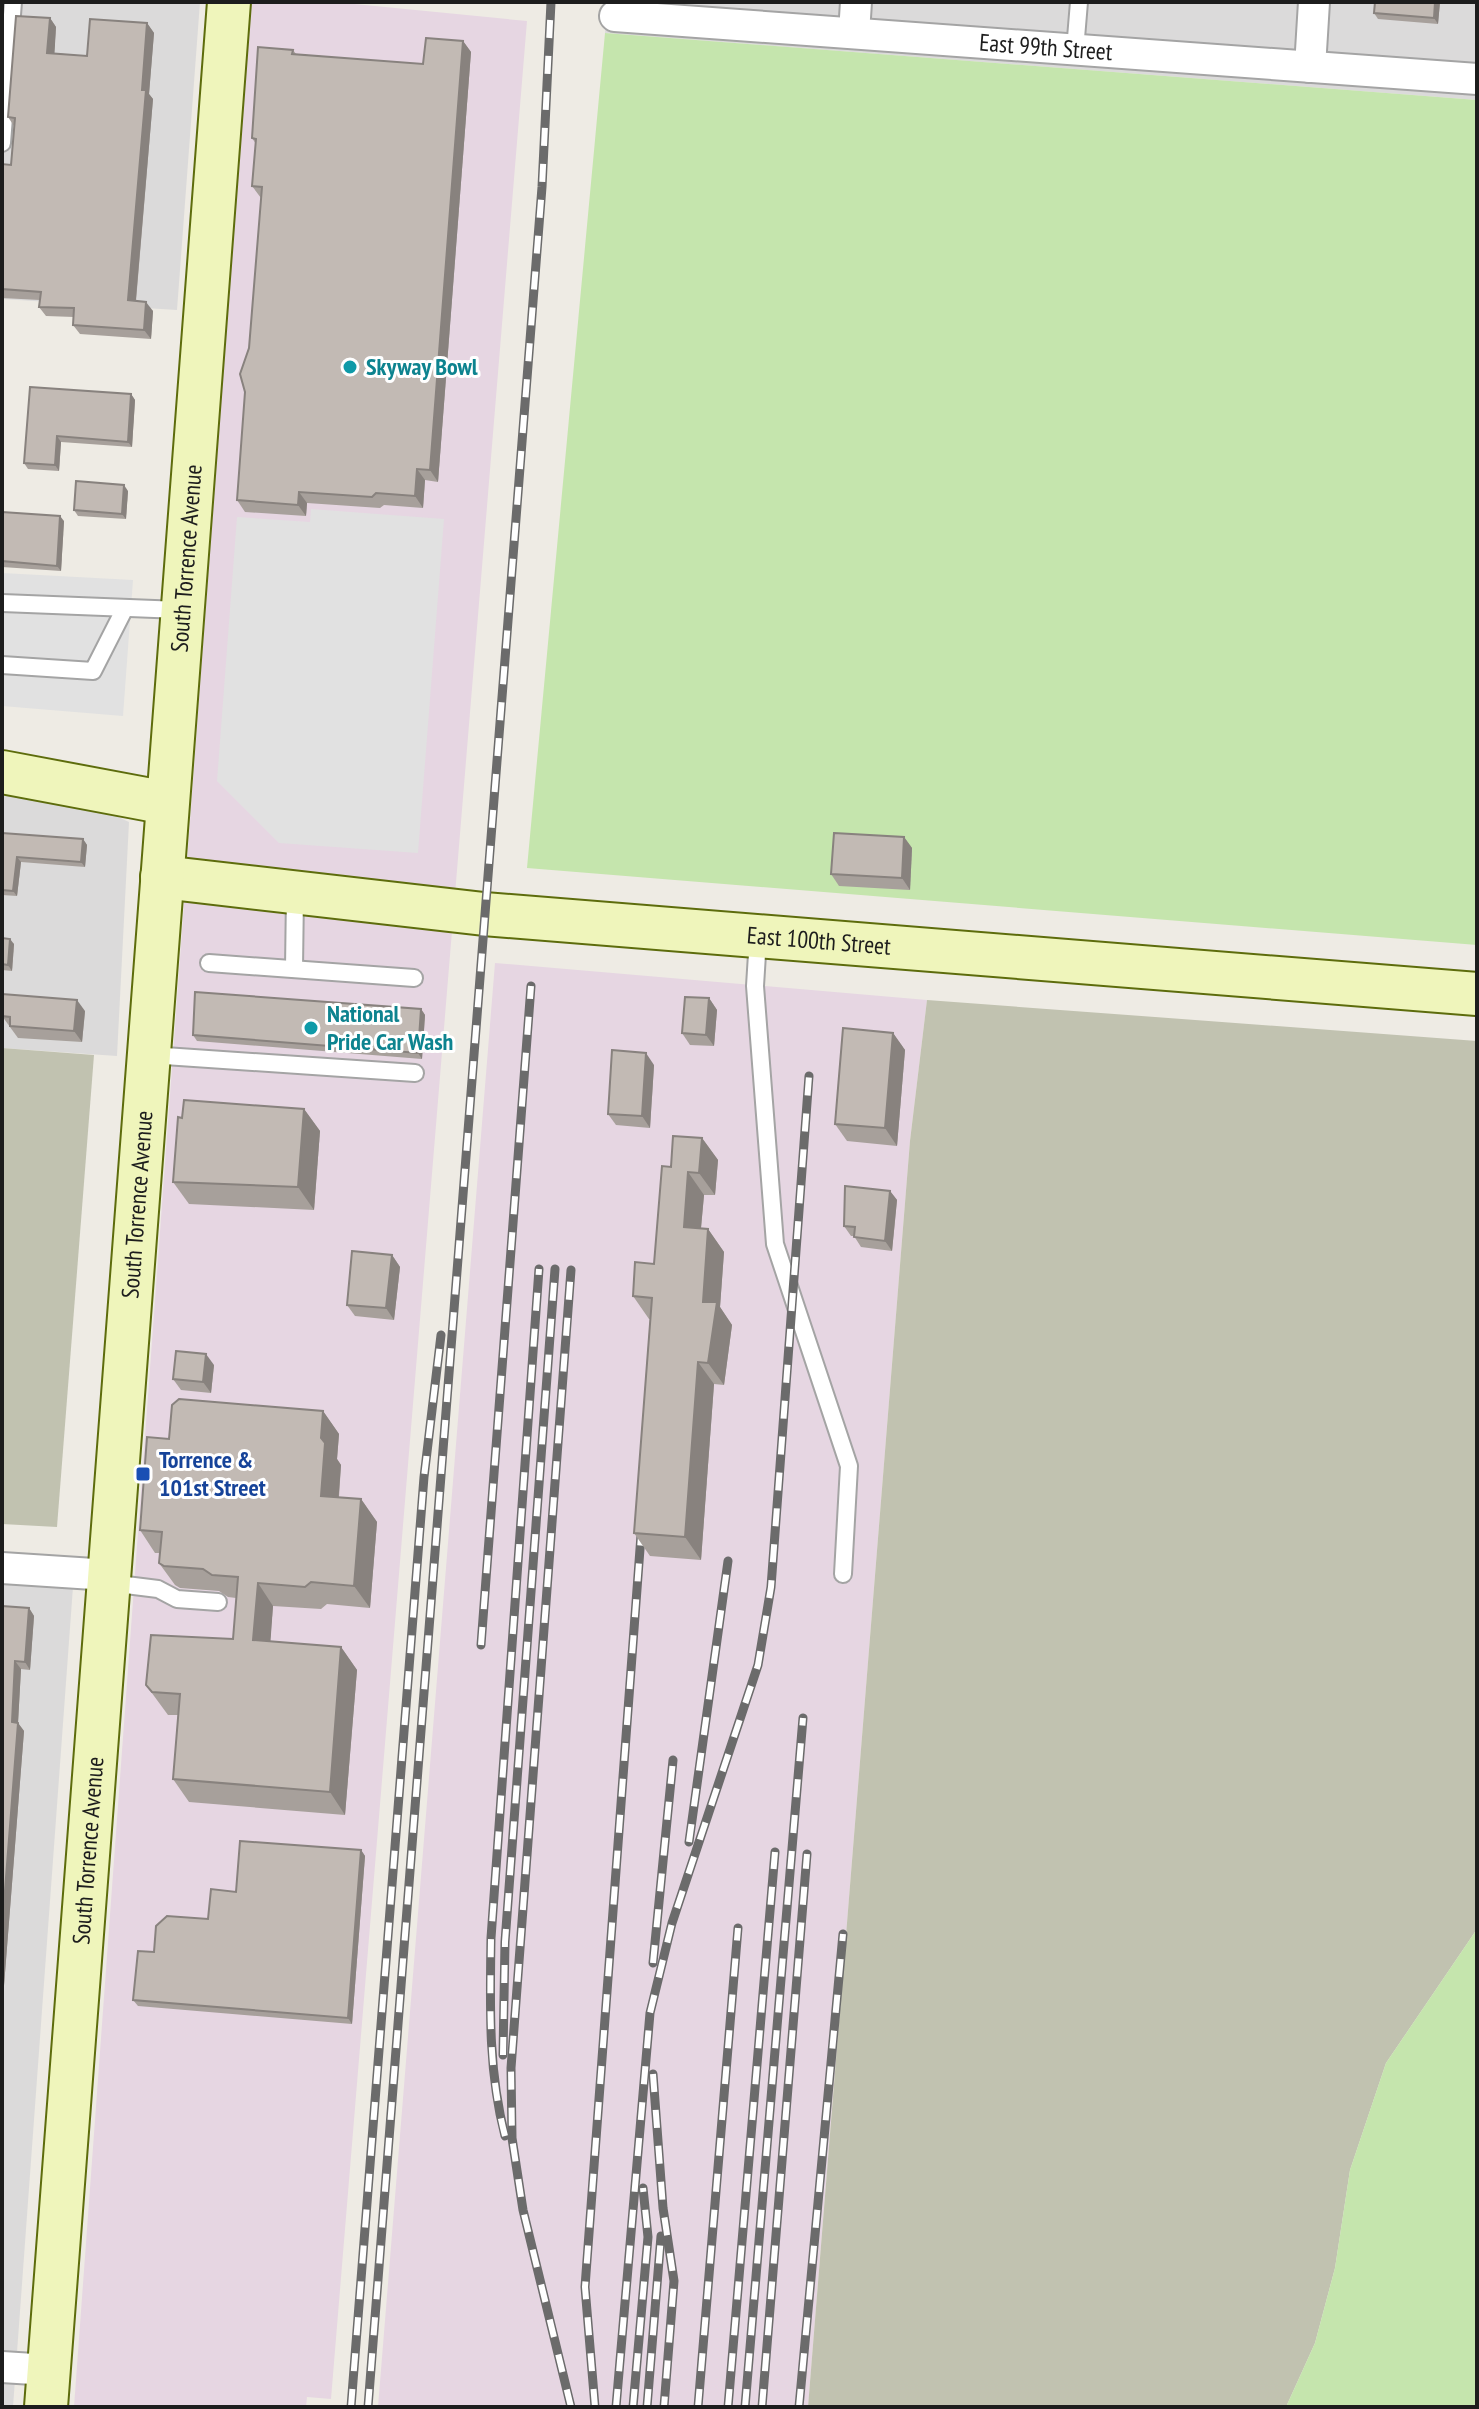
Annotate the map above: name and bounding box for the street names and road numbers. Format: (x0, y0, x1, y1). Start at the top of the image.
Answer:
street label: East 99th Street (978, 27, 1114, 67)
street label: South Torrence Avenue (164, 463, 209, 653)
street label: East 100th Street (746, 919, 892, 962)
street label: South Torrence Avenue (114, 1109, 160, 1299)
street label: South Torrence Avenue (65, 1756, 110, 1946)

